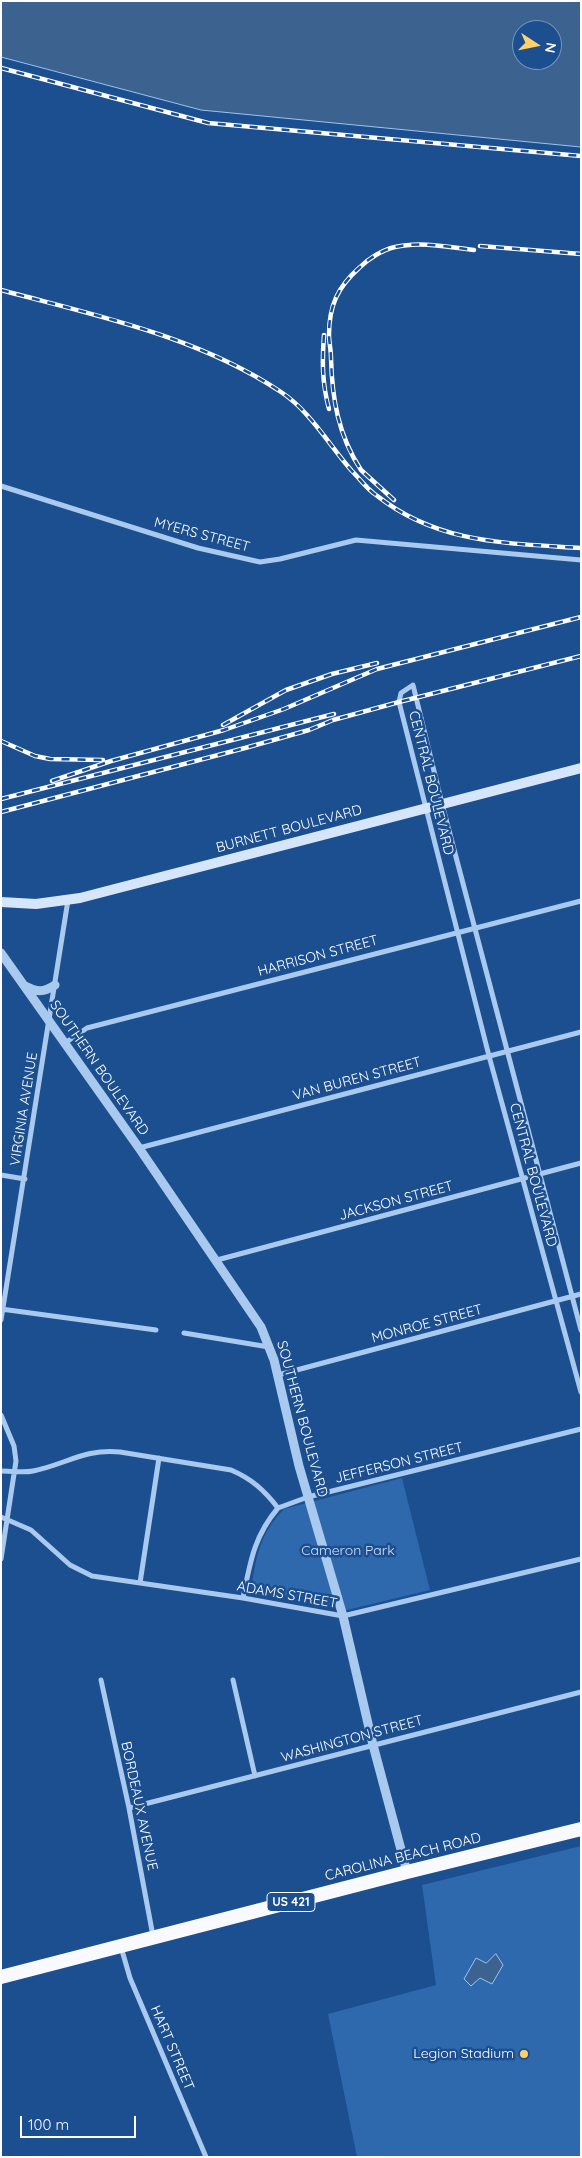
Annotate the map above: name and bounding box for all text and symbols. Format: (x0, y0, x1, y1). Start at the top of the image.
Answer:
north arrow (512, 20, 562, 70)
text: N (541, 41, 561, 54)
street label: MYERS STREET (152, 514, 252, 556)
street label: CENTRAL BOULEVARD (405, 709, 457, 857)
street label: BURNETT BOULEVARD (214, 801, 364, 857)
street label: HARRISON STREET (256, 932, 380, 980)
street label: SOUTHERN BOULEVARD (46, 997, 152, 1139)
street label: VIRGINIA AVENUE (7, 1051, 41, 1167)
street label: VAN BUREN STREET (291, 1054, 423, 1104)
street label: CENTRAL BOULEVARD (506, 1101, 560, 1249)
street label: JACKSON STREET (337, 1178, 455, 1224)
street label: MONROE STREET (370, 1301, 484, 1347)
street label: SOUTHERN BOULEVARD (273, 1339, 331, 1499)
street label: JEFFERSON STREET (333, 1439, 465, 1487)
park label: Cameron Park (301, 1543, 395, 1559)
street label: ADAMS STREET (236, 1578, 338, 1612)
street label: WASHINGTON STREET (279, 1712, 425, 1766)
street label: BORDEAUX AVENUE (117, 1740, 161, 1872)
street label: CAROLINA BEACH ROAD (323, 1829, 483, 1885)
road number: US 421 (267, 1892, 315, 1911)
street label: HART STREET (147, 2003, 197, 2093)
place label: Legion Stadium (413, 2046, 514, 2062)
marker: Legion Stadium (518, 2048, 530, 2060)
scale bar (22, 2106, 139, 2138)
text: 100 m (28, 2115, 69, 2134)

